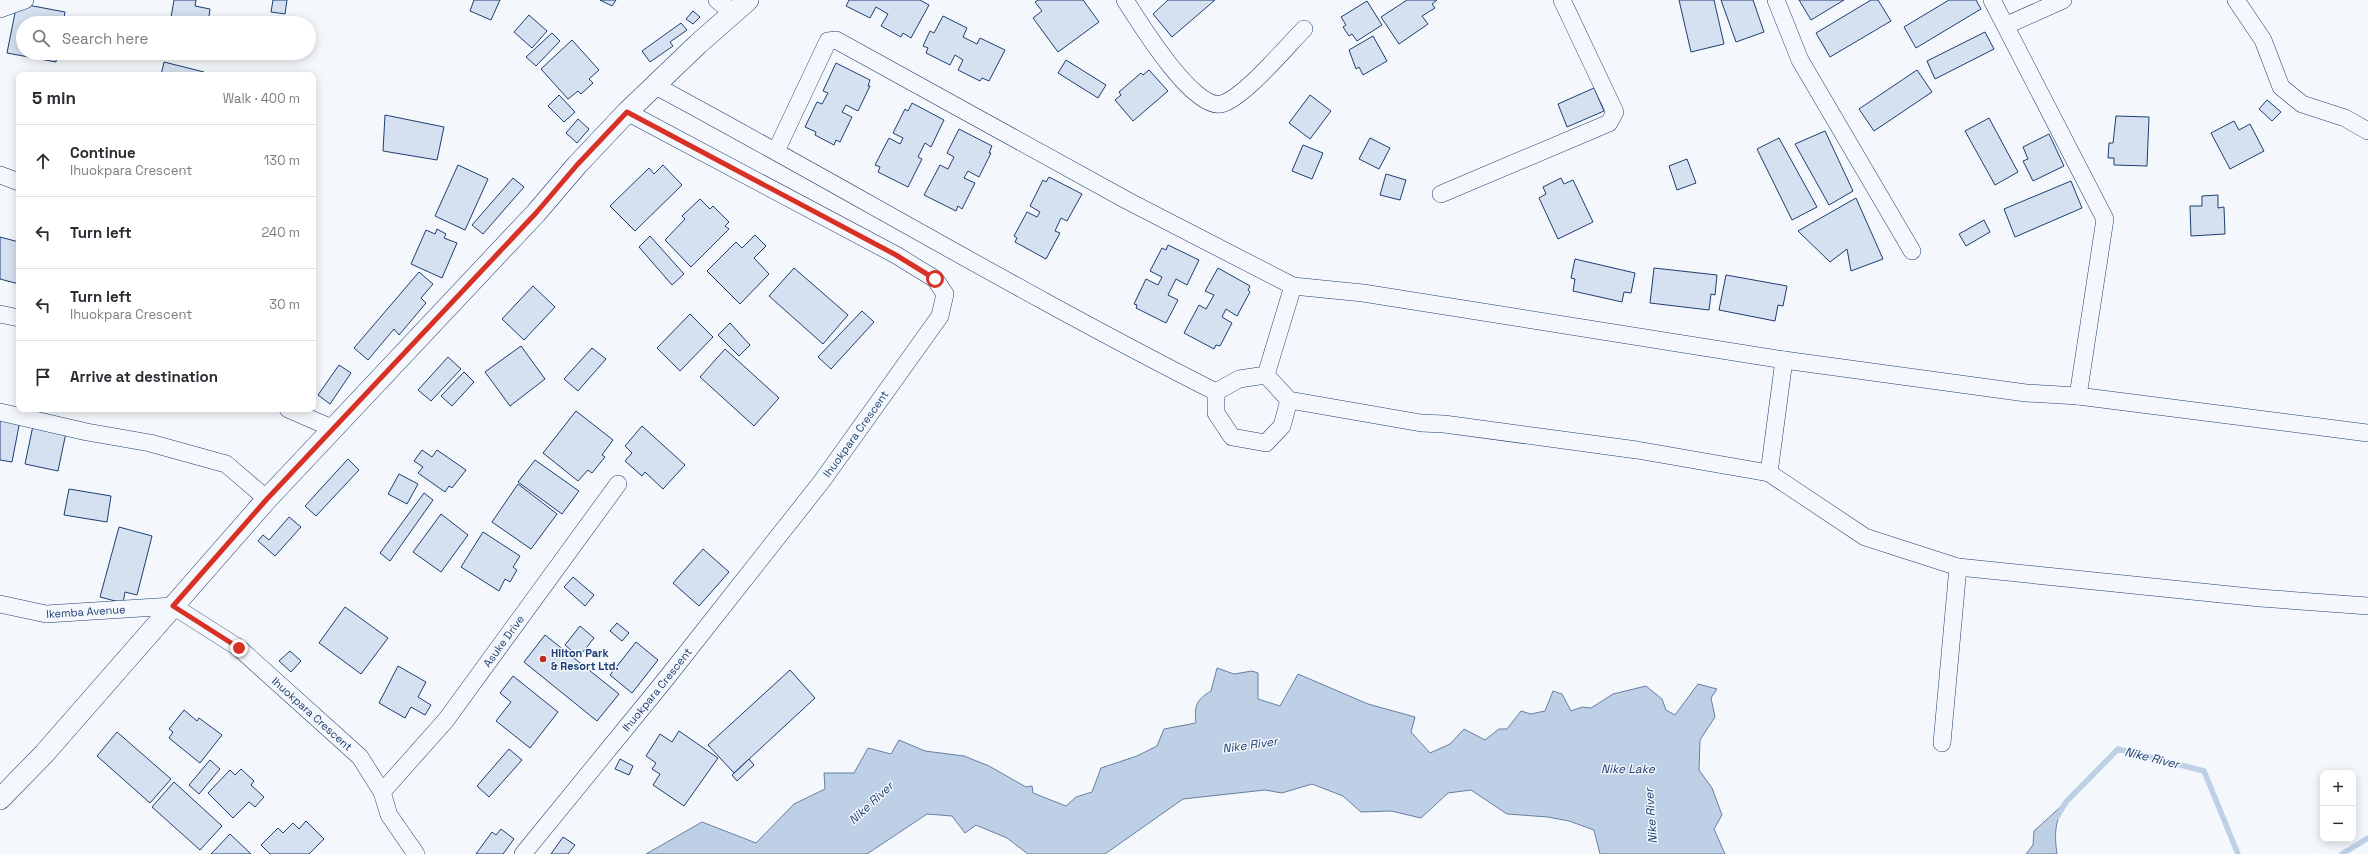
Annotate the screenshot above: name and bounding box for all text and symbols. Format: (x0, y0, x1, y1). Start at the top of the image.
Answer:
search box (16, 16, 316, 60)
icon: search (30, 27, 52, 49)
text: Search here (62, 29, 148, 48)
text: 5 min (32, 87, 76, 109)
text: Walk · 400 m (223, 90, 300, 107)
text: Continue (70, 143, 136, 162)
icon: ahead (32, 150, 54, 172)
text: 130 m (264, 152, 300, 169)
text: Ihuokpara Crescent (70, 162, 192, 179)
icon: left (32, 222, 54, 244)
text: Turn left (70, 223, 132, 242)
text: 240 m (262, 224, 300, 241)
route start (926, 270, 944, 288)
text: Turn left (70, 287, 132, 306)
icon: left (32, 294, 54, 316)
text: 30 m (269, 296, 300, 313)
text: Ihuokpara Crescent (70, 306, 192, 323)
icon: arrive (32, 366, 54, 388)
text: Arrive at destination (70, 367, 218, 386)
street label: Ihuokpara Crescent (820, 388, 891, 480)
street label: Ikemba Avenue (46, 602, 126, 621)
street label: Asuke Drive (480, 612, 527, 670)
route end (230, 639, 248, 657)
street label: Ihuokpara Crescent (619, 645, 695, 734)
place label: Hilton Park & Resort Ltd. (551, 646, 619, 673)
marker: Hilton Park & Resort Ltd. (538, 654, 548, 664)
street label: Ihuokpara Crescent (269, 674, 355, 754)
water label: Nike River (1221, 733, 1280, 757)
water label: Nike River (2123, 744, 2182, 773)
water label: Nike Lake (1601, 761, 1656, 777)
map controls (2320, 770, 2356, 842)
button: + (2320, 770, 2356, 806)
water label: Nike River (845, 777, 898, 828)
water label: Nike River (1641, 786, 1661, 844)
button: − (2320, 806, 2356, 842)

